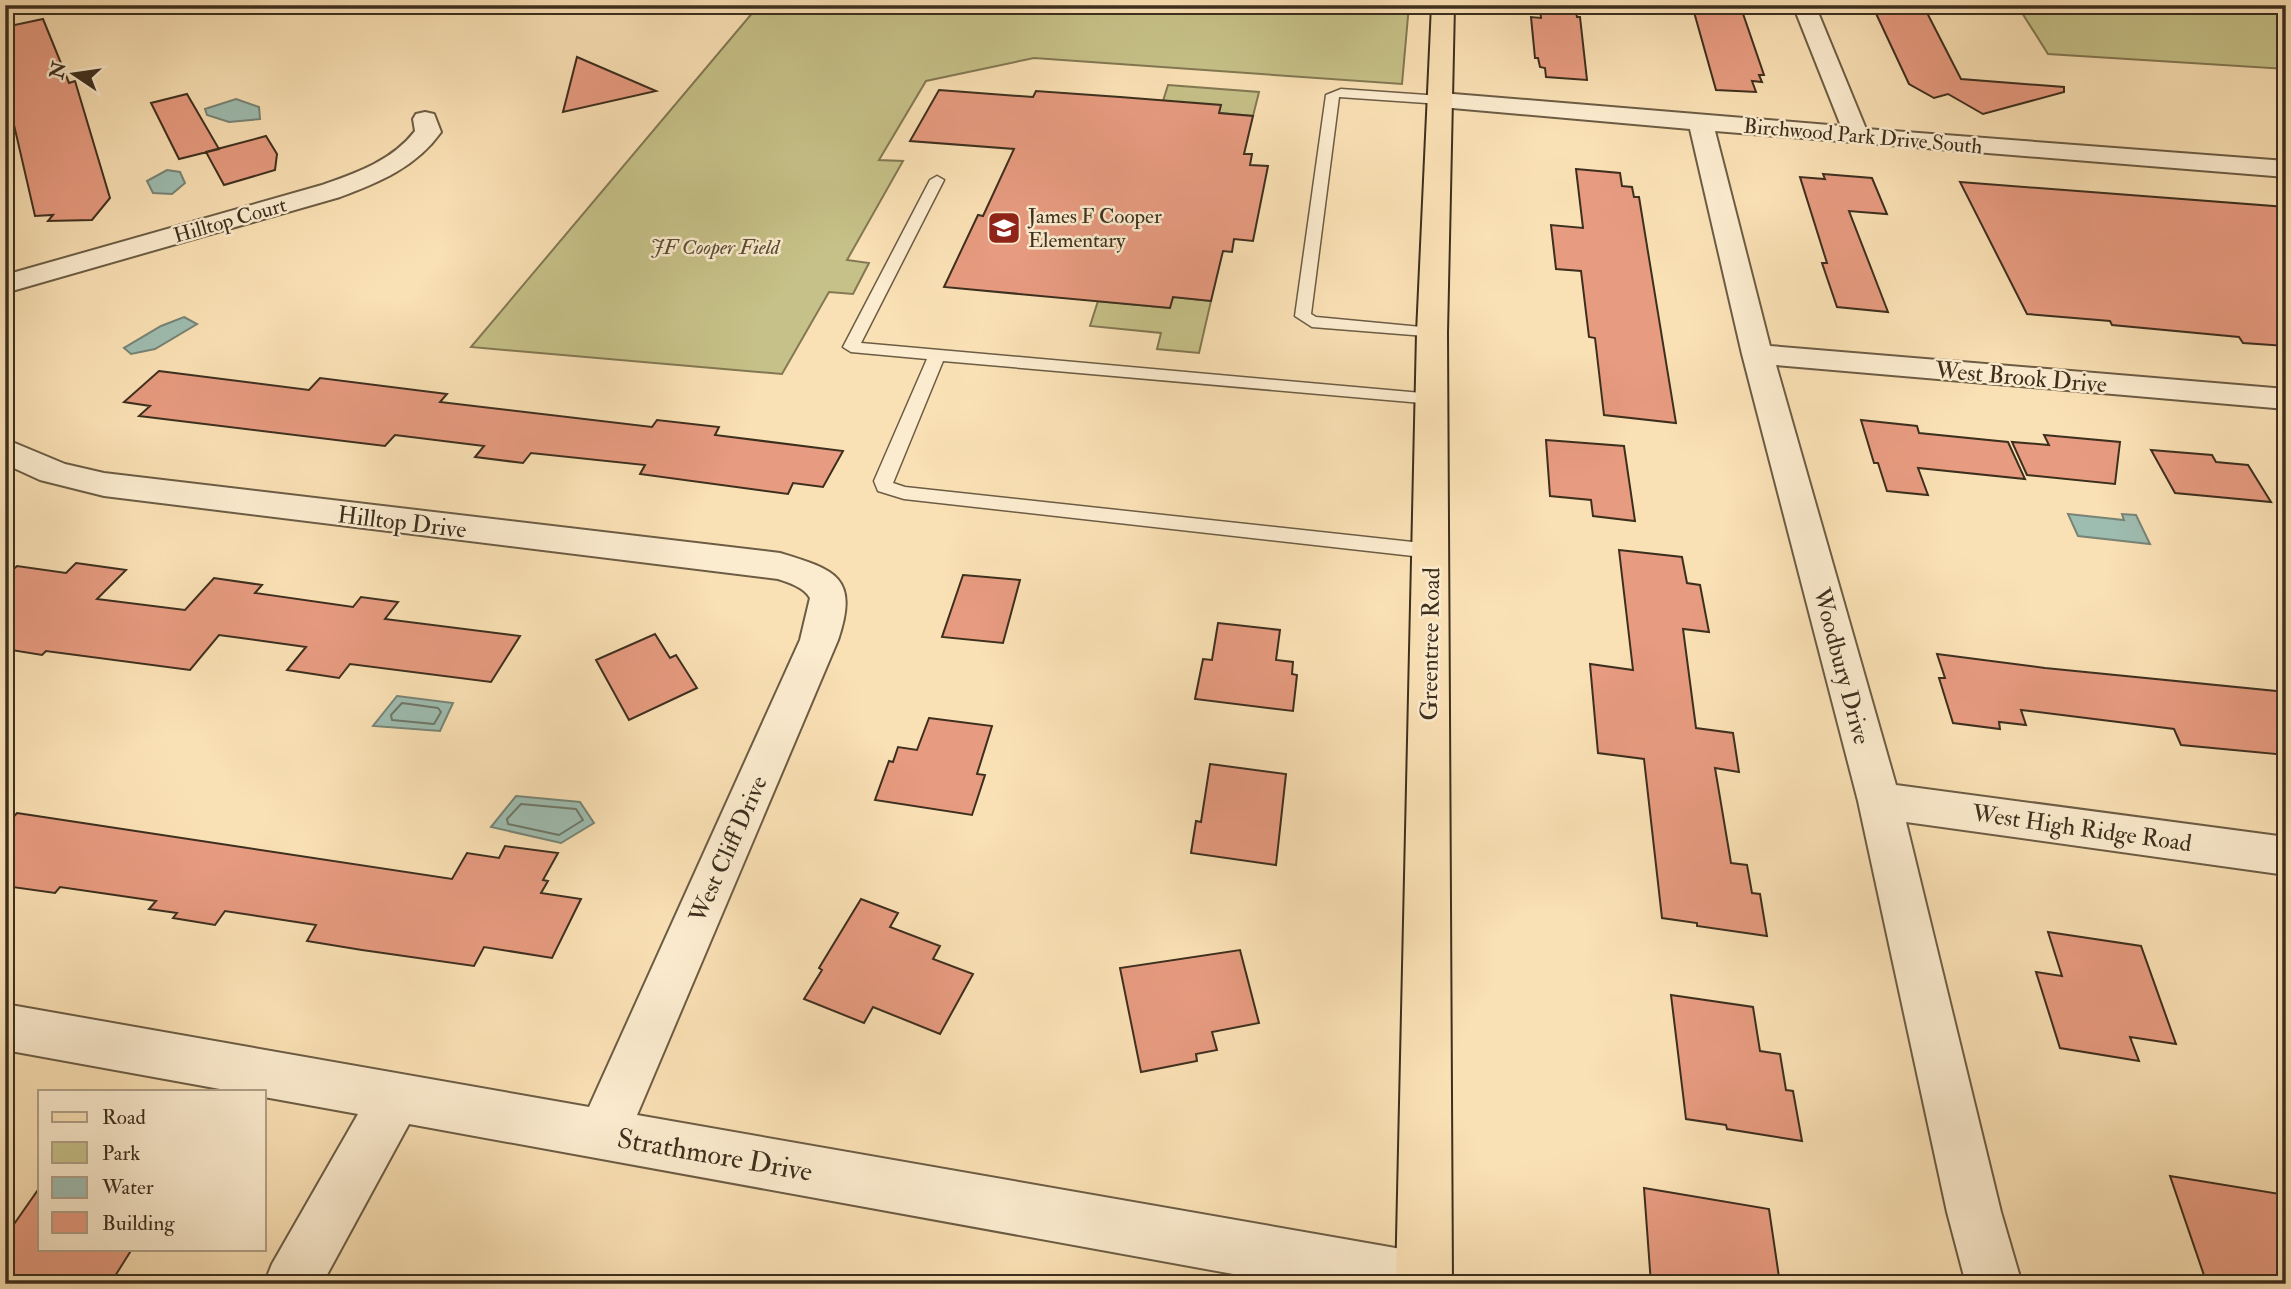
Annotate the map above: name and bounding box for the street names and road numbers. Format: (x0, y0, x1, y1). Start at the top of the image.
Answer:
street label: Birchwood Park Drive South (1742, 113, 1983, 160)
street label: Hilltop Court (171, 191, 290, 249)
street label: West Brook Drive (1933, 354, 2108, 400)
street label: Hilltop Drive (336, 499, 468, 546)
street label: Greentree Road (1414, 567, 1447, 721)
street label: Woodbury Drive (1805, 583, 1877, 748)
street label: West Cliff Drive (682, 771, 775, 928)
street label: West High Ridge Road (1969, 798, 2194, 859)
street label: Strathmore Drive (614, 1121, 815, 1190)

